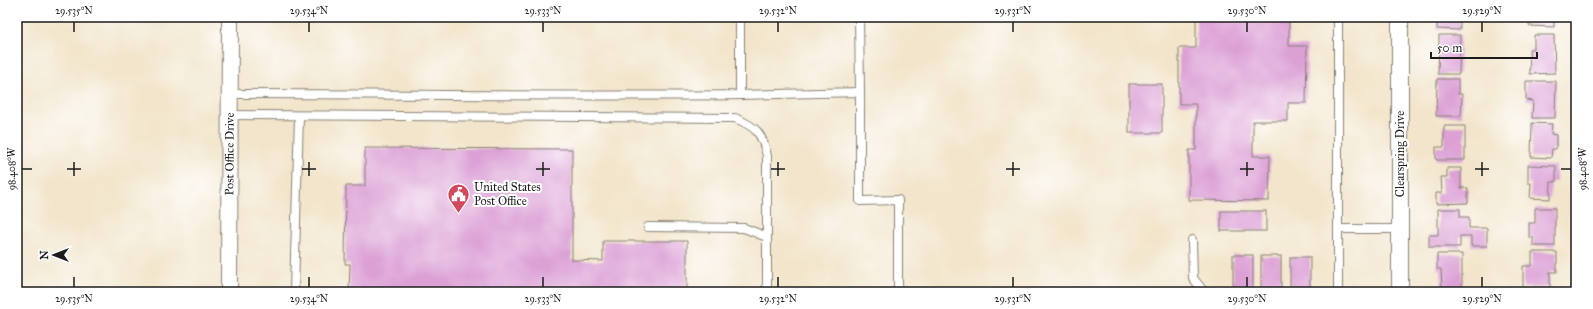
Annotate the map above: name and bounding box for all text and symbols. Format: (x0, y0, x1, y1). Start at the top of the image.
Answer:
text: 29.535°N (55, 5, 93, 17)
text: 29.534°N (290, 5, 329, 17)
text: 29.533°N (525, 5, 562, 17)
text: 29.532°N (759, 5, 797, 17)
text: 29.531°N (995, 5, 1032, 17)
text: 29.530°N (1228, 5, 1267, 17)
text: 29.529°N (1462, 5, 1502, 17)
scale bar (1431, 34, 1537, 60)
text: 50 m (1437, 41, 1462, 55)
street label: Clearspring Drive (1393, 111, 1408, 197)
street label: Post Office Drive (222, 112, 237, 196)
text: 98.408°W (6, 147, 18, 190)
text: 98.408°W (1577, 147, 1589, 190)
place label: United States Post Office (474, 180, 541, 208)
public building icon: United States Post Office (446, 181, 472, 214)
north arrow (34, 235, 74, 275)
text: N (38, 250, 51, 260)
text: 29.535°N (55, 293, 93, 305)
text: 29.534°N (290, 293, 329, 305)
text: 29.533°N (525, 293, 562, 305)
text: 29.532°N (759, 293, 797, 305)
text: 29.531°N (995, 293, 1032, 305)
text: 29.530°N (1228, 293, 1267, 305)
text: 29.529°N (1462, 293, 1502, 305)

